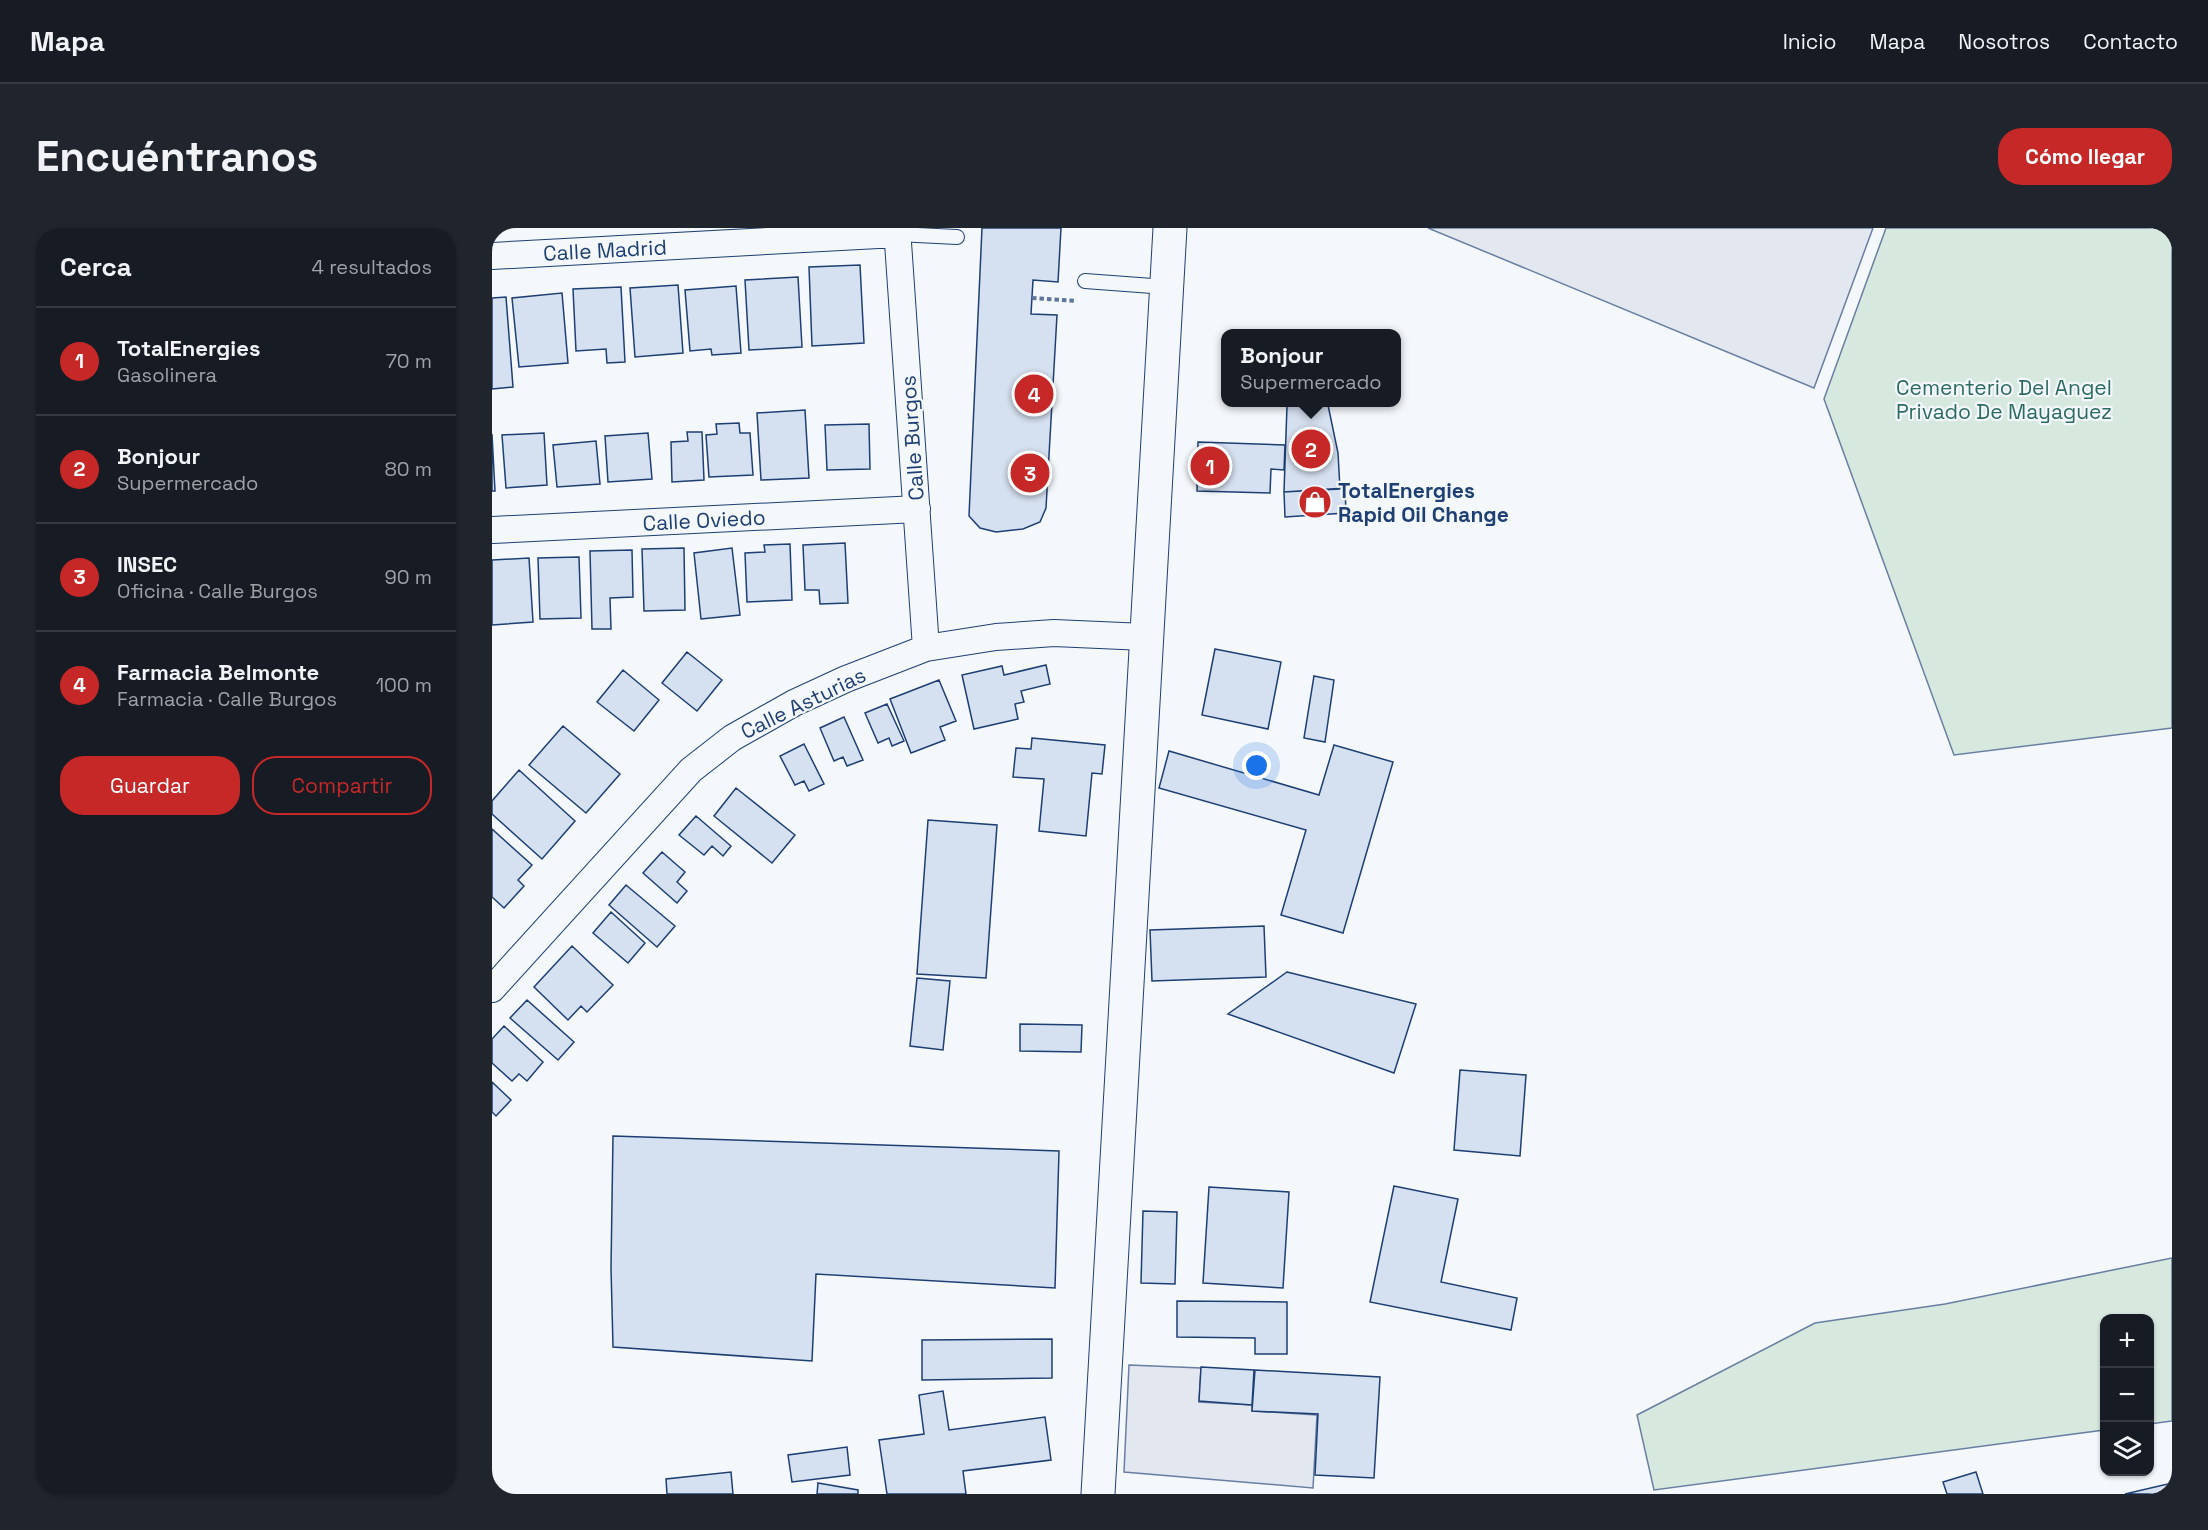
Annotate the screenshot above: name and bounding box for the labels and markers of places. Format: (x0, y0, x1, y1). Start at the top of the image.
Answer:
pin: 4 (1014, 372, 1054, 416)
pin: 2 (1292, 426, 1330, 472)
pin: 1 (1190, 444, 1230, 488)
pin: 3 (1010, 450, 1050, 496)
place label: TotalEnergies Rapid Oil Change (1338, 477, 1509, 528)
shop icon: TotalEnergies Rapid Oil Change (1297, 484, 1333, 520)

